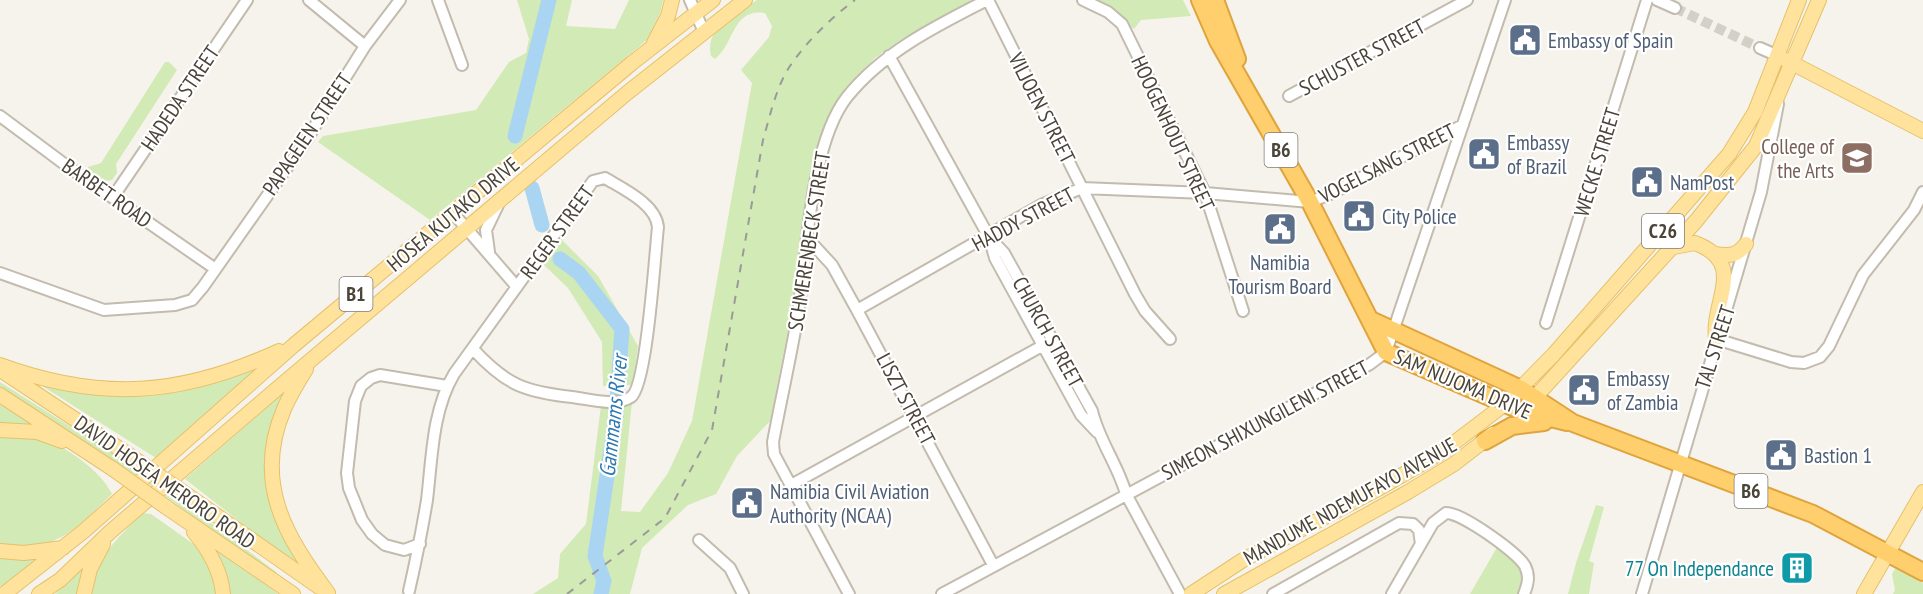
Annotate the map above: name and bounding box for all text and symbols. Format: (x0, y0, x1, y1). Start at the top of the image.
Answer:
street label: SCHUSTER STREET (1294, 12, 1430, 101)
public building icon: Embassy of Spain (1507, 22, 1543, 58)
place label: Embassy of Spain (1548, 27, 1673, 54)
street label: HADEDA STREET (135, 40, 225, 156)
street label: VILJOEN STREET (1002, 47, 1082, 168)
street label: HOOGENHOUT STREET (1125, 51, 1221, 215)
street label: PAPAGEIEN STREET (256, 68, 358, 200)
street label: WECKE STREET (1568, 104, 1627, 220)
street label: VOGELSANG STREET (1313, 117, 1460, 209)
place label: Embassy of Brazil (1507, 129, 1569, 180)
road number: B6 (1264, 133, 1298, 167)
place label: College of the Arts (1761, 133, 1835, 184)
public building icon: Embassy of Brazil (1466, 136, 1502, 172)
school or university icon: College of the Arts (1839, 140, 1875, 176)
street label: SCHMERENBECK STREET (781, 149, 837, 333)
street label: HOSEA KUTAKO DRIVE (381, 151, 525, 277)
street label: BARBET ROAD (57, 152, 157, 234)
public building icon: NamPost (1629, 164, 1665, 200)
place label: NamPost (1670, 169, 1734, 196)
street label: REGER STREET (514, 180, 600, 284)
street label: HADDY STREET (967, 181, 1079, 257)
public building icon: City Police (1341, 198, 1377, 234)
place label: City Police (1382, 203, 1457, 230)
public building icon: Namibia Tourism Board (1262, 211, 1298, 247)
road number: C26 (1642, 214, 1684, 248)
place label: Namibia Tourism Board (1228, 249, 1332, 300)
street label: CHURCH STREET (1006, 272, 1090, 393)
road number: B1 (340, 277, 372, 311)
street label: TAL STREET (1689, 301, 1741, 392)
street label: SAM NUJOMA DRIVE (1390, 343, 1536, 425)
street label: LISZT STREET (871, 348, 942, 450)
water label: Gammams River (593, 351, 634, 478)
street label: SIMEON SHIXUNGILENI STREET (1157, 354, 1374, 486)
place label: Embassy of Zambia (1607, 365, 1678, 416)
public building icon: Embassy of Zambia (1566, 372, 1602, 408)
street label: DAVID HOSEA MERORO ROAD (69, 409, 261, 555)
street label: MANDUME NDEMUFAYO AVENUE (1239, 431, 1461, 571)
public building icon: Bastion 1 (1763, 437, 1799, 473)
place label: Bastion 1 (1804, 442, 1872, 469)
road number: B6 (1734, 474, 1768, 508)
place label: Namibia Civil Aviation Authority (NCAA) (770, 478, 929, 529)
public building icon: Namibia Civil Aviation Authority (NCAA) (729, 485, 765, 521)
building icon: 77 On Independance (1779, 550, 1815, 586)
place label: 77 On Independance (1625, 555, 1774, 582)

